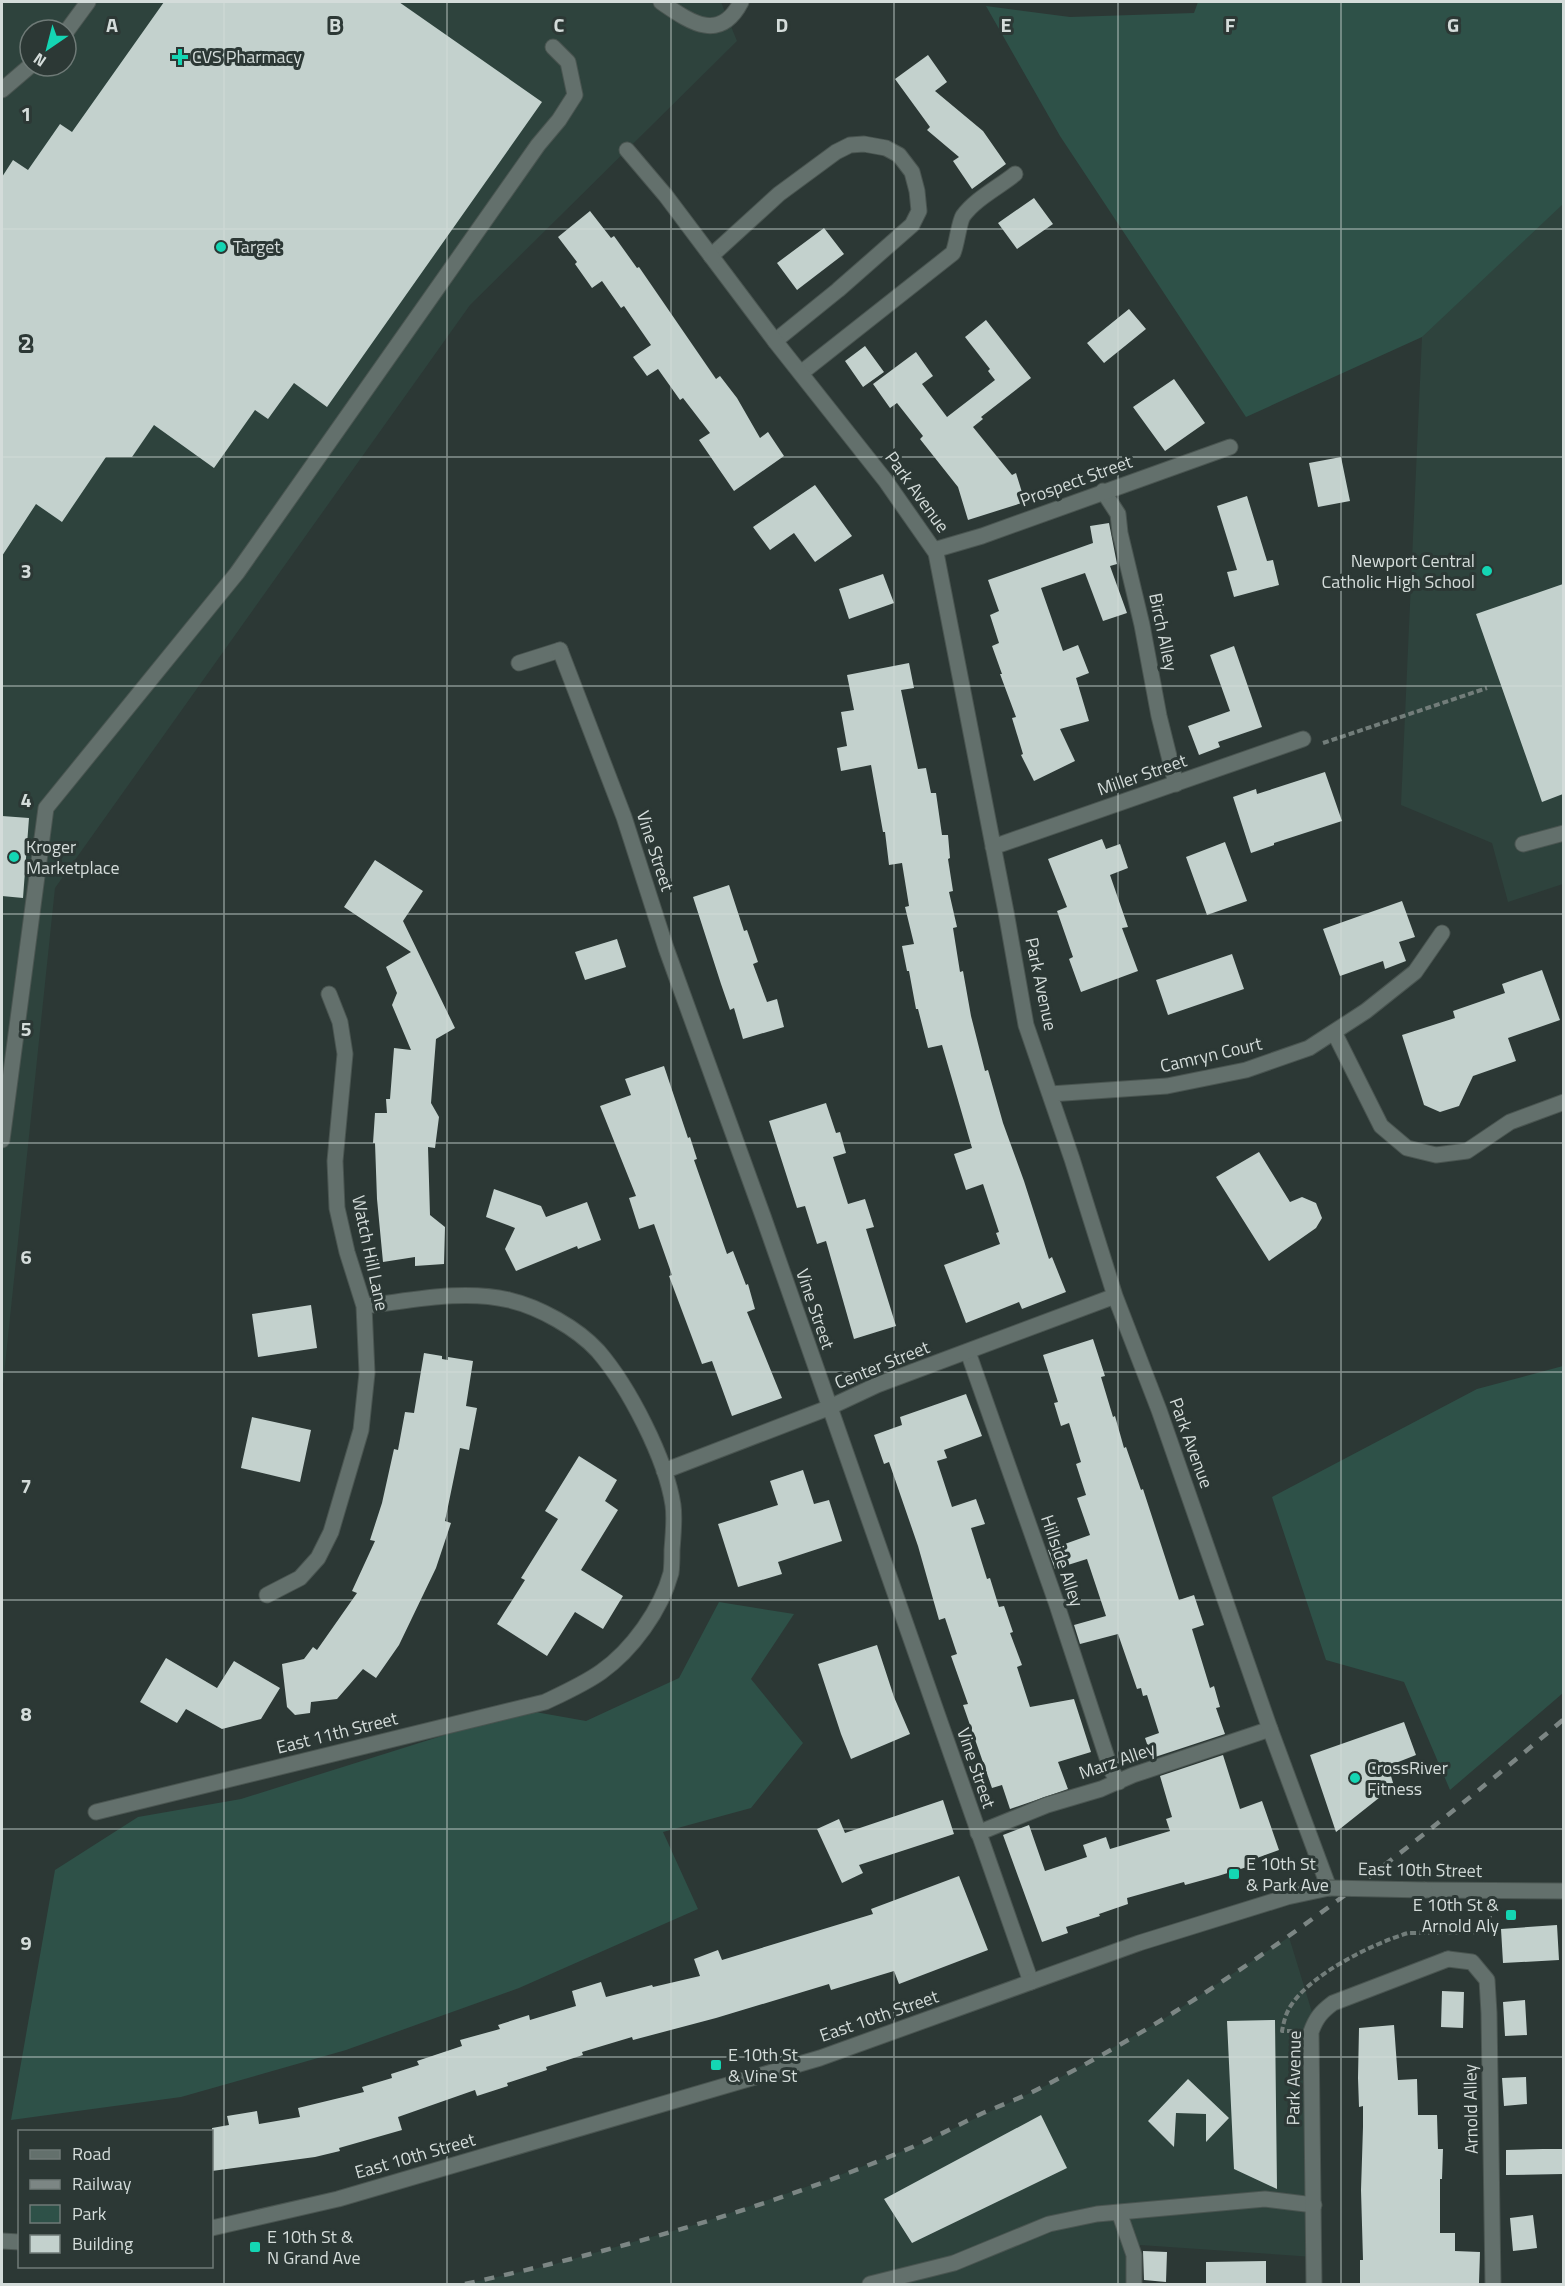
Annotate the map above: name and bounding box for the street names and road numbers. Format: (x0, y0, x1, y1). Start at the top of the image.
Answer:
street label: Park Avenue (879, 445, 956, 538)
street label: Prospect Street (1016, 447, 1136, 513)
street label: Birch Alley (1142, 590, 1185, 674)
street label: Miller Street (1093, 746, 1191, 802)
street label: Vine Street (630, 807, 681, 895)
street label: Park Avenue (1018, 935, 1065, 1033)
street label: Camryn Court (1157, 1030, 1265, 1079)
street label: Watch Hill Lane (345, 1193, 396, 1313)
street label: Vine Street (789, 1265, 842, 1353)
street label: Center Street (830, 1333, 934, 1396)
street label: Park Avenue (1163, 1394, 1220, 1492)
street label: Hillside Alley (1034, 1511, 1091, 1611)
street label: East 11th Street (273, 1704, 401, 1761)
street label: Vine Street (950, 1724, 1003, 1812)
street label: Marz Alley (1075, 1735, 1159, 1786)
street label: East 10th Street (1358, 1855, 1483, 1884)
street label: East 10th Street (816, 1982, 943, 2048)
street label: Park Avenue (1279, 2030, 1308, 2126)
street label: Arnold Alley (1456, 2063, 1485, 2154)
street label: East 10th Street (351, 2125, 479, 2186)

